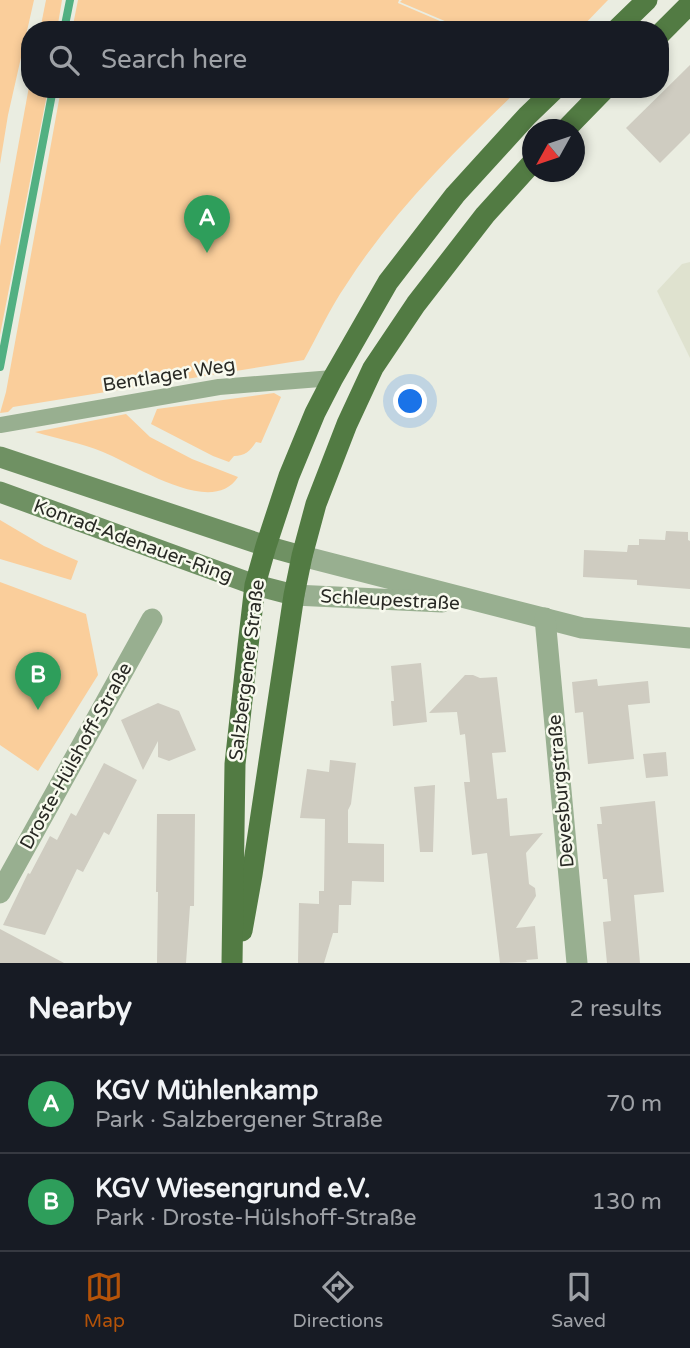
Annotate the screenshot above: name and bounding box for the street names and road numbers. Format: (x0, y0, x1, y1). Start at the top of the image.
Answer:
street label: Bentlager Weg (101, 354, 237, 396)
street label: Konrad-Adenauer-Ring (30, 495, 236, 587)
street label: Salzbergener Straße (225, 578, 269, 762)
street label: Schleupestraße (320, 585, 460, 615)
street label: Droste-Hülshoff-Straße (15, 659, 137, 853)
street label: Devesburgstraße (543, 714, 579, 868)

